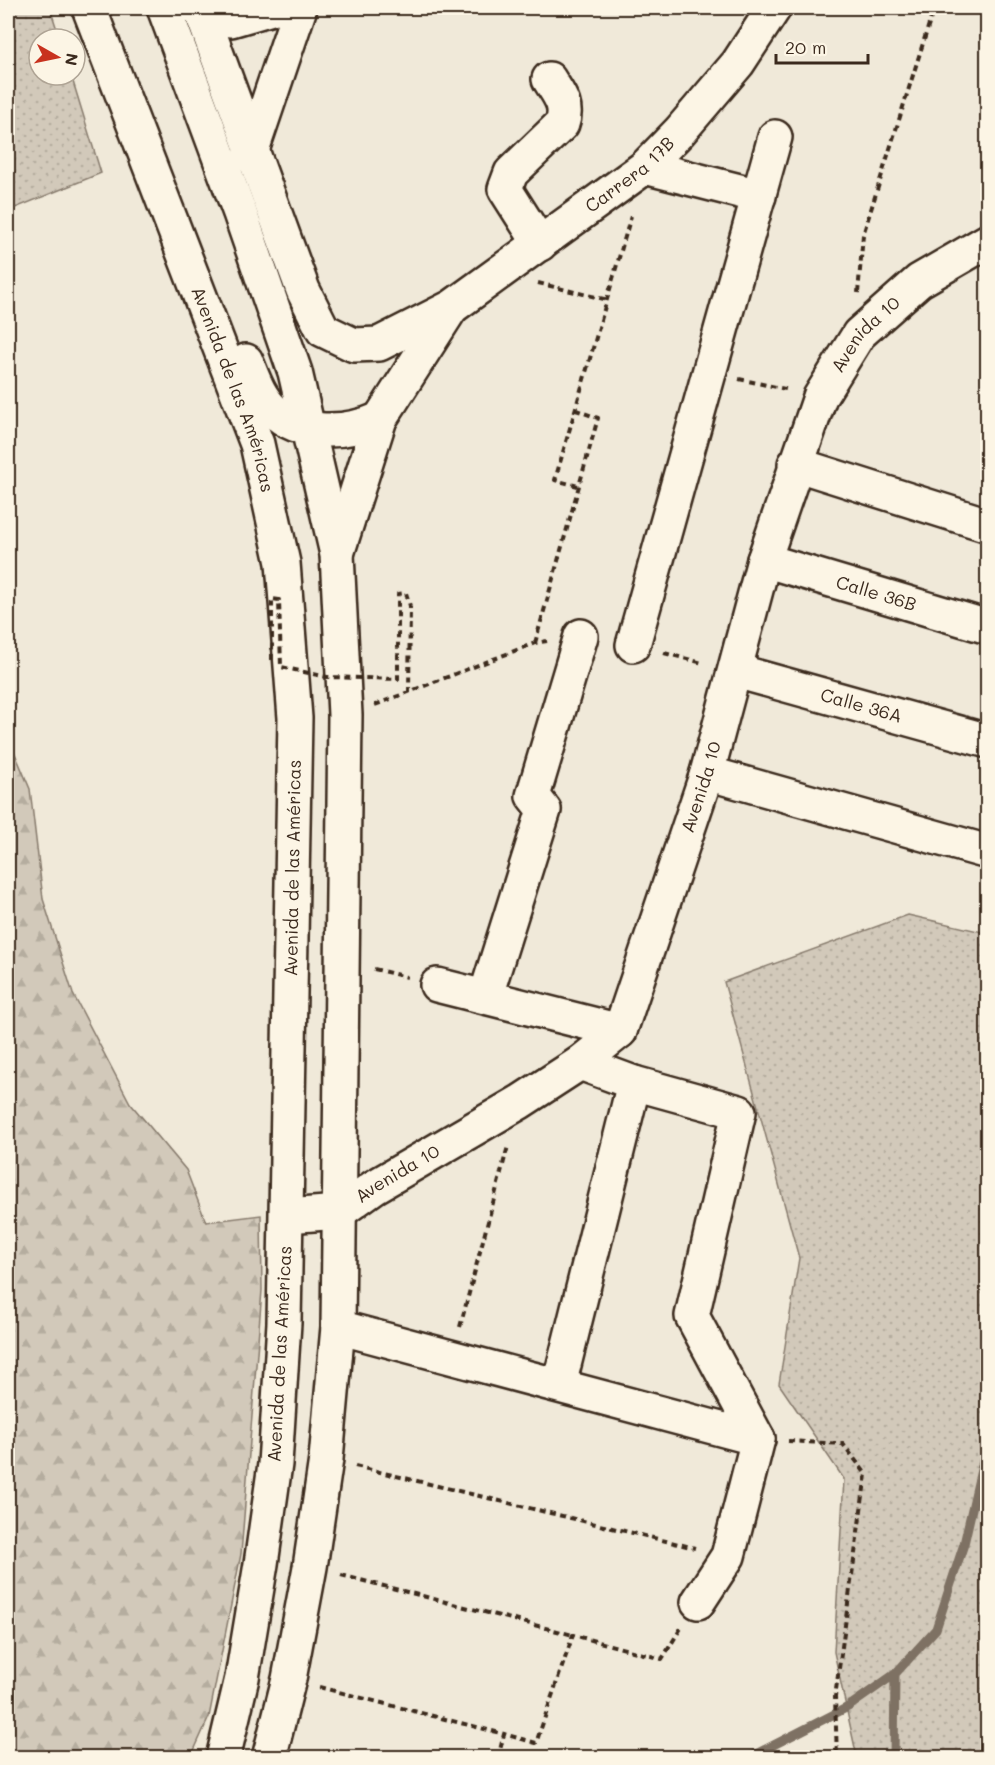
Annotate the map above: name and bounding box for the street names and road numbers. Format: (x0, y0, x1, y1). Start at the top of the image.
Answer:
street label: Carrera 17B (580, 131, 679, 218)
street label: Avenida de las Américas (186, 283, 280, 494)
street label: Avenida 10 (825, 290, 905, 377)
street label: Calle 36B (833, 569, 919, 616)
street label: Calle 36A (818, 682, 905, 728)
street label: Avenida 10 (675, 739, 726, 836)
street label: Avenida de las Américas (278, 759, 306, 977)
street label: Avenida 10 (350, 1139, 444, 1208)
street label: Avenida de las Américas (261, 1245, 297, 1463)

